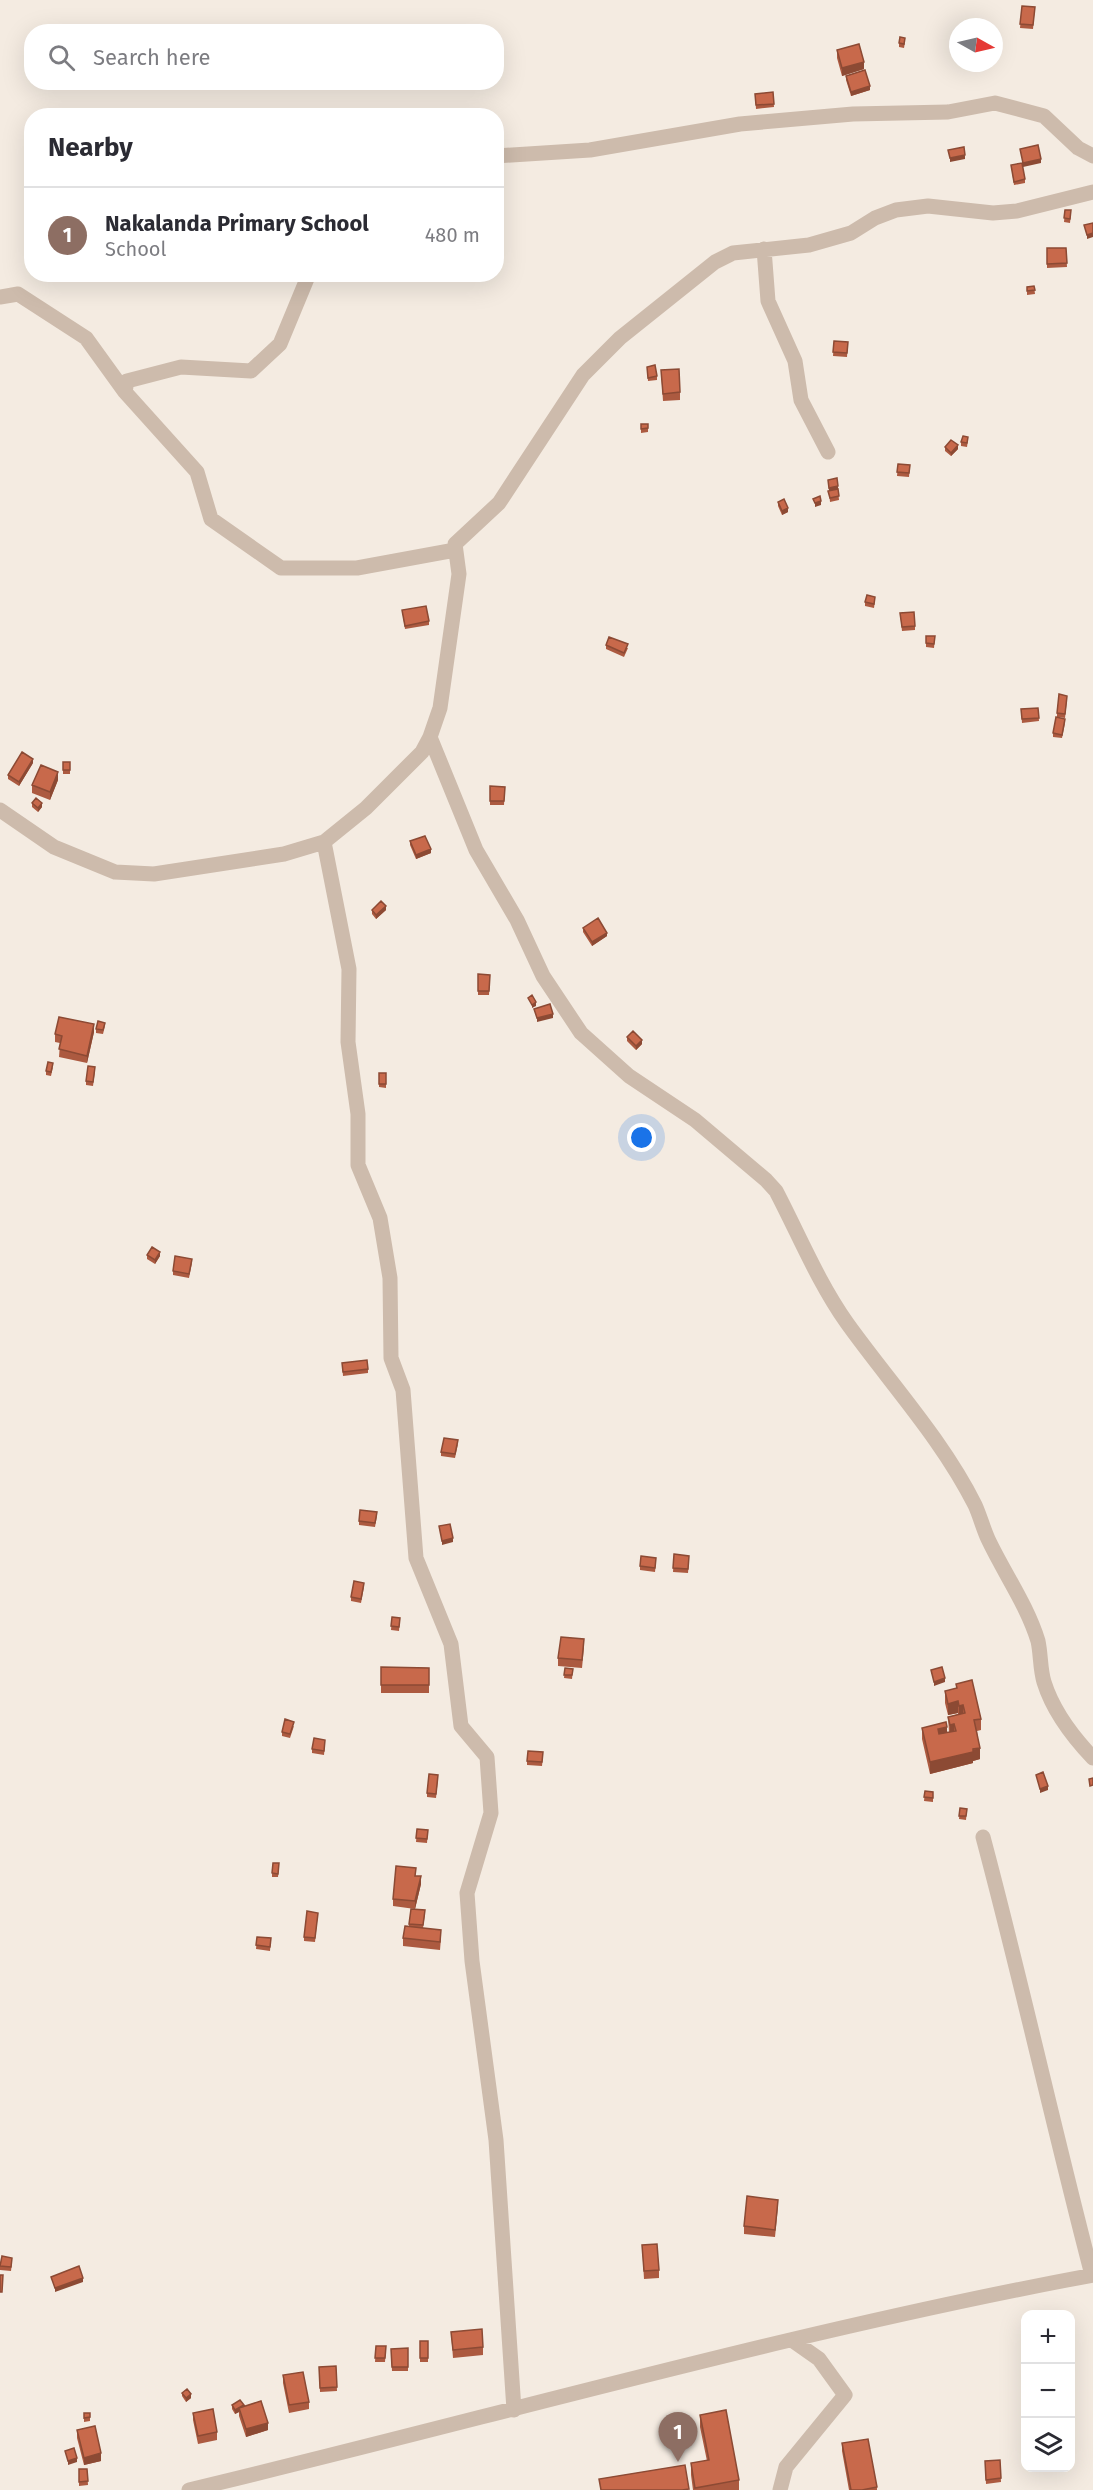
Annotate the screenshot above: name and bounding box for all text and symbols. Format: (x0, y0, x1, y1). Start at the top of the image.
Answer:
north arrow (949, 18, 1003, 72)
search box (24, 24, 504, 90)
icon: search (45, 41, 78, 74)
text: Search here (93, 44, 211, 71)
text: Nearby (48, 132, 133, 163)
text: Nakalanda Primary School (105, 210, 369, 237)
text: 1 (63, 223, 72, 247)
text: 480 m (425, 223, 480, 247)
text: School (105, 237, 166, 261)
your location (627, 1123, 656, 1152)
map controls (1021, 2310, 1075, 2472)
button: + (1021, 2310, 1075, 2364)
button: − (1021, 2364, 1075, 2418)
pin: 1 (658, 2412, 698, 2462)
button: layers (1021, 2418, 1075, 2472)

